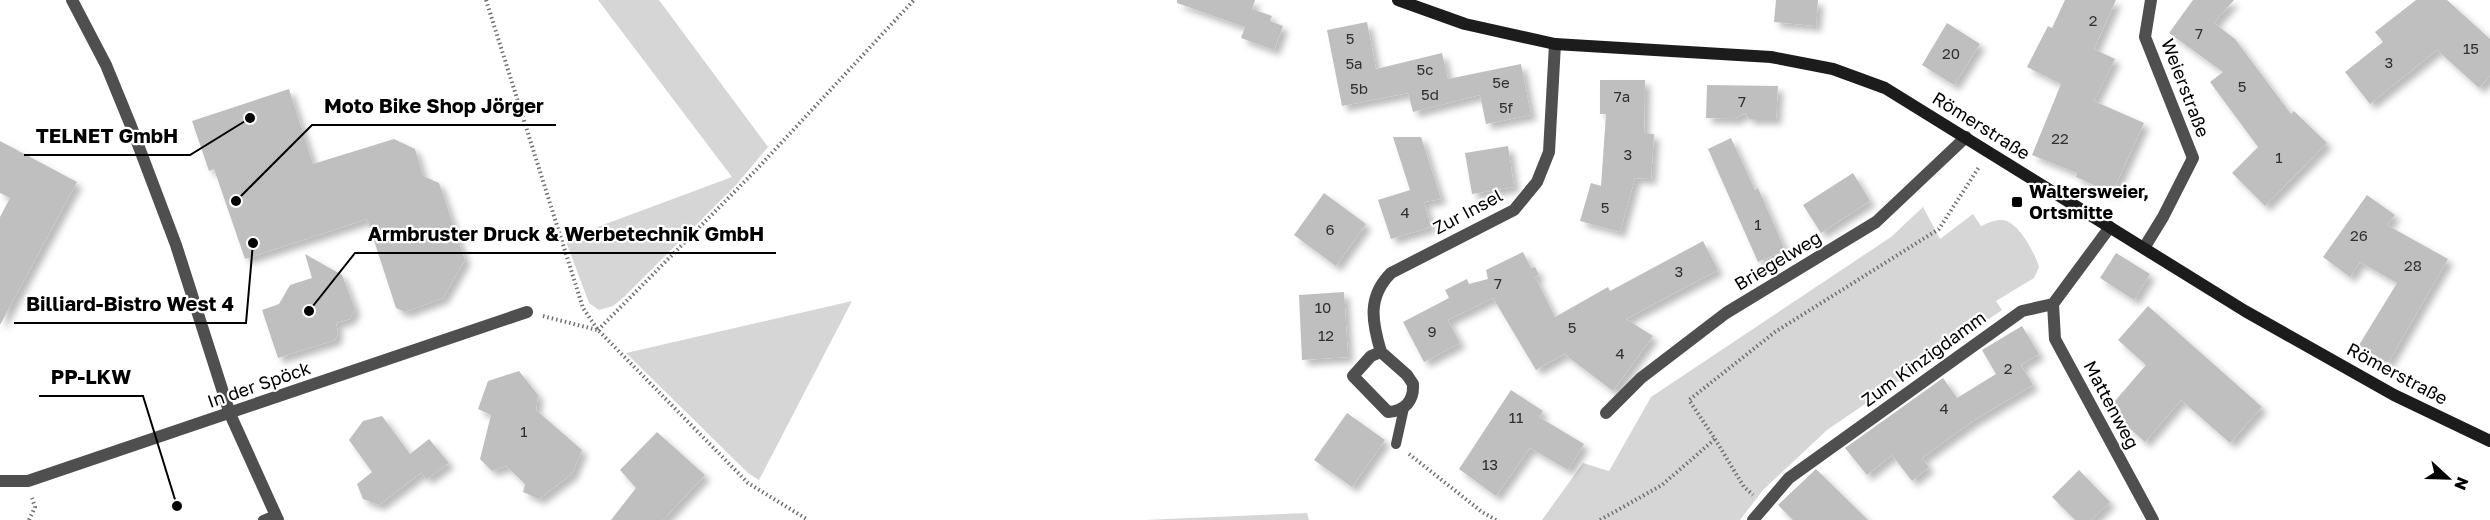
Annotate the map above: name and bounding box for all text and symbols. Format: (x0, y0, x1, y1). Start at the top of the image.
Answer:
house number: 2 (2089, 11, 2097, 29)
house number: 7 (2195, 24, 2203, 42)
house number: 5 (1346, 29, 1354, 47)
street label: Weierstraße (2157, 35, 2215, 140)
house number: 15 (2463, 39, 2479, 57)
house number: 20 (1942, 44, 1960, 62)
house number: 3 (2385, 53, 2393, 71)
house number: 5a (1345, 54, 1363, 72)
house number: 5c (1417, 60, 1433, 78)
house number: 5e (1492, 73, 1510, 91)
house number: 5 (2238, 77, 2246, 95)
house number: 5b (1350, 79, 1368, 97)
house number: 5d (1421, 85, 1439, 103)
street label: Römerstraße (1929, 86, 2034, 164)
callout: Moto Bike Shop Jörger (312, 87, 556, 125)
house number: 7a (1614, 87, 1630, 105)
house number: 7 (1738, 92, 1746, 110)
text: Moto Bike Shop Jörger (324, 93, 544, 117)
house number: 5f (1499, 98, 1514, 116)
callout: TELNET GmbH (24, 117, 190, 155)
text: TELNET GmbH (36, 123, 178, 147)
house number: 22 (2051, 129, 2069, 147)
house number: 3 (1624, 145, 1632, 163)
house number: 1 (2275, 148, 2283, 166)
place label: Waltersweier, Ortsmitte (2029, 180, 2149, 223)
street label: Zur Insel (1429, 184, 1506, 239)
marker: Waltersweier, Ortsmitte (2010, 195, 2024, 209)
house number: 5 (1601, 198, 1609, 216)
house number: 4 (1400, 203, 1410, 221)
callout: Armbruster Druck & Werbetechnik GmbH (355, 215, 776, 253)
house number: 1 (1754, 215, 1762, 233)
house number: 6 (1325, 220, 1335, 238)
text: Armbruster Druck & Werbetechnik GmbH (368, 221, 764, 245)
street label: Briegelweg (1730, 226, 1825, 295)
house number: 26 (2350, 226, 2368, 244)
house number: 28 (2404, 256, 2422, 274)
house number: 3 (1675, 262, 1683, 280)
house number: 7 (1494, 274, 1502, 292)
callout: Billiard-Bistro West 4 (14, 285, 246, 323)
text: Billiard-Bistro West 4 (26, 291, 234, 315)
house number: 10 (1315, 298, 1331, 316)
street label: Zum Kinzigdamm (1857, 306, 1990, 411)
house number: 5 (1568, 318, 1576, 336)
house number: 9 (1427, 322, 1437, 340)
house number: 12 (1318, 326, 1334, 344)
street label: Römerstraße (2343, 337, 2452, 409)
house number: 4 (1615, 344, 1625, 362)
street label: In der Spöck (204, 356, 313, 412)
street label: Mattenweg (2079, 357, 2144, 452)
callout: PP-LKW (39, 358, 143, 396)
house number: 2 (2004, 359, 2012, 377)
text: PP-LKW (51, 364, 131, 388)
house number: 4 (1939, 399, 1949, 417)
house number: 11 (1509, 408, 1523, 426)
house number: 1 (520, 422, 528, 440)
north arrow (2418, 448, 2478, 508)
house number: 13 (1482, 455, 1498, 473)
text: N (2450, 474, 2473, 493)

